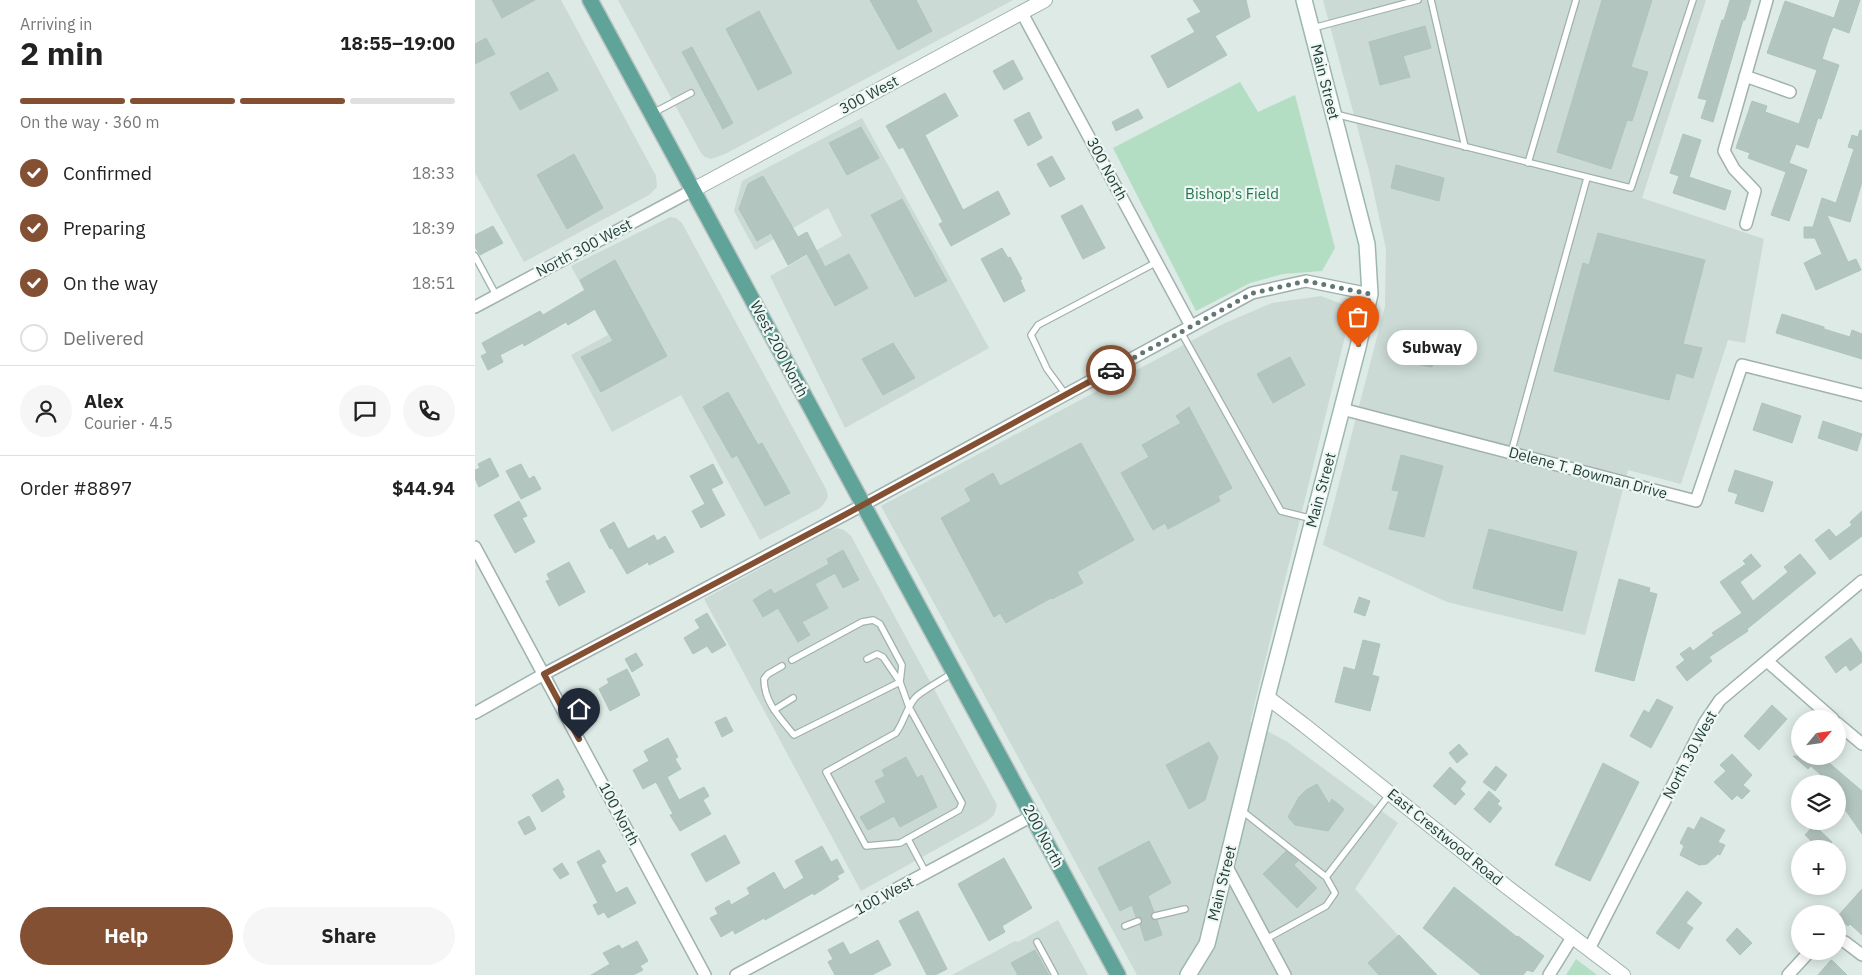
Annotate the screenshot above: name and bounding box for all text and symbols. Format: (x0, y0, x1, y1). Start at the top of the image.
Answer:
text: Arriving in (20, 14, 92, 34)
text: 18:55–19:00 (340, 31, 455, 55)
text: 2 min (20, 32, 104, 74)
street label: Main Street (1307, 42, 1344, 122)
street label: 300 West (836, 71, 902, 118)
text: On the way · 360 m (20, 112, 159, 132)
street label: 300 North (1083, 134, 1132, 204)
icon: check (20, 159, 48, 187)
text: Confirmed (63, 161, 152, 185)
text: 18:33 (412, 163, 455, 183)
park label: Bishop's Field (1185, 184, 1279, 203)
icon: check (20, 214, 48, 242)
street label: North 300 West (532, 214, 635, 281)
text: Preparing (63, 216, 145, 240)
text: 18:39 (412, 218, 455, 238)
icon: check (20, 269, 48, 297)
text: On the way (63, 271, 158, 295)
text: 18:51 (412, 273, 455, 293)
pin (1337, 296, 1379, 347)
street label: West 200 North (746, 297, 813, 400)
icon: bag (1344, 303, 1372, 331)
text: Delivered (63, 326, 144, 350)
callout: Subway (1388, 330, 1478, 364)
text: Subway (1402, 337, 1462, 357)
courier (1086, 345, 1136, 395)
icon: car (1097, 356, 1125, 384)
button: person (20, 385, 72, 437)
button: chat (339, 385, 391, 437)
button: phone (403, 385, 455, 437)
text: Alex (84, 389, 124, 413)
text: Courier · 4.5 (84, 413, 173, 433)
street label: Delene T. Bowman Drive (1507, 442, 1670, 503)
street label: Main Street (1301, 450, 1340, 530)
text: Order #8897 (20, 476, 132, 500)
text: $44.94 (392, 476, 455, 500)
pin (558, 688, 600, 739)
icon: home (565, 695, 593, 723)
street label: North 30 West (1658, 707, 1721, 802)
north arrow (1791, 710, 1846, 765)
map controls (1791, 710, 1846, 960)
button: layers (1791, 775, 1846, 830)
street label: 100 North (595, 779, 644, 849)
street label: East Crestwood Road (1384, 784, 1507, 889)
street label: 200 North (1019, 801, 1068, 871)
button: + (1791, 840, 1846, 895)
street label: Main Street (1203, 843, 1240, 923)
street label: 100 West (851, 872, 917, 919)
button: − (1791, 905, 1846, 960)
button: Help (20, 907, 233, 965)
button: Share (243, 907, 455, 965)

